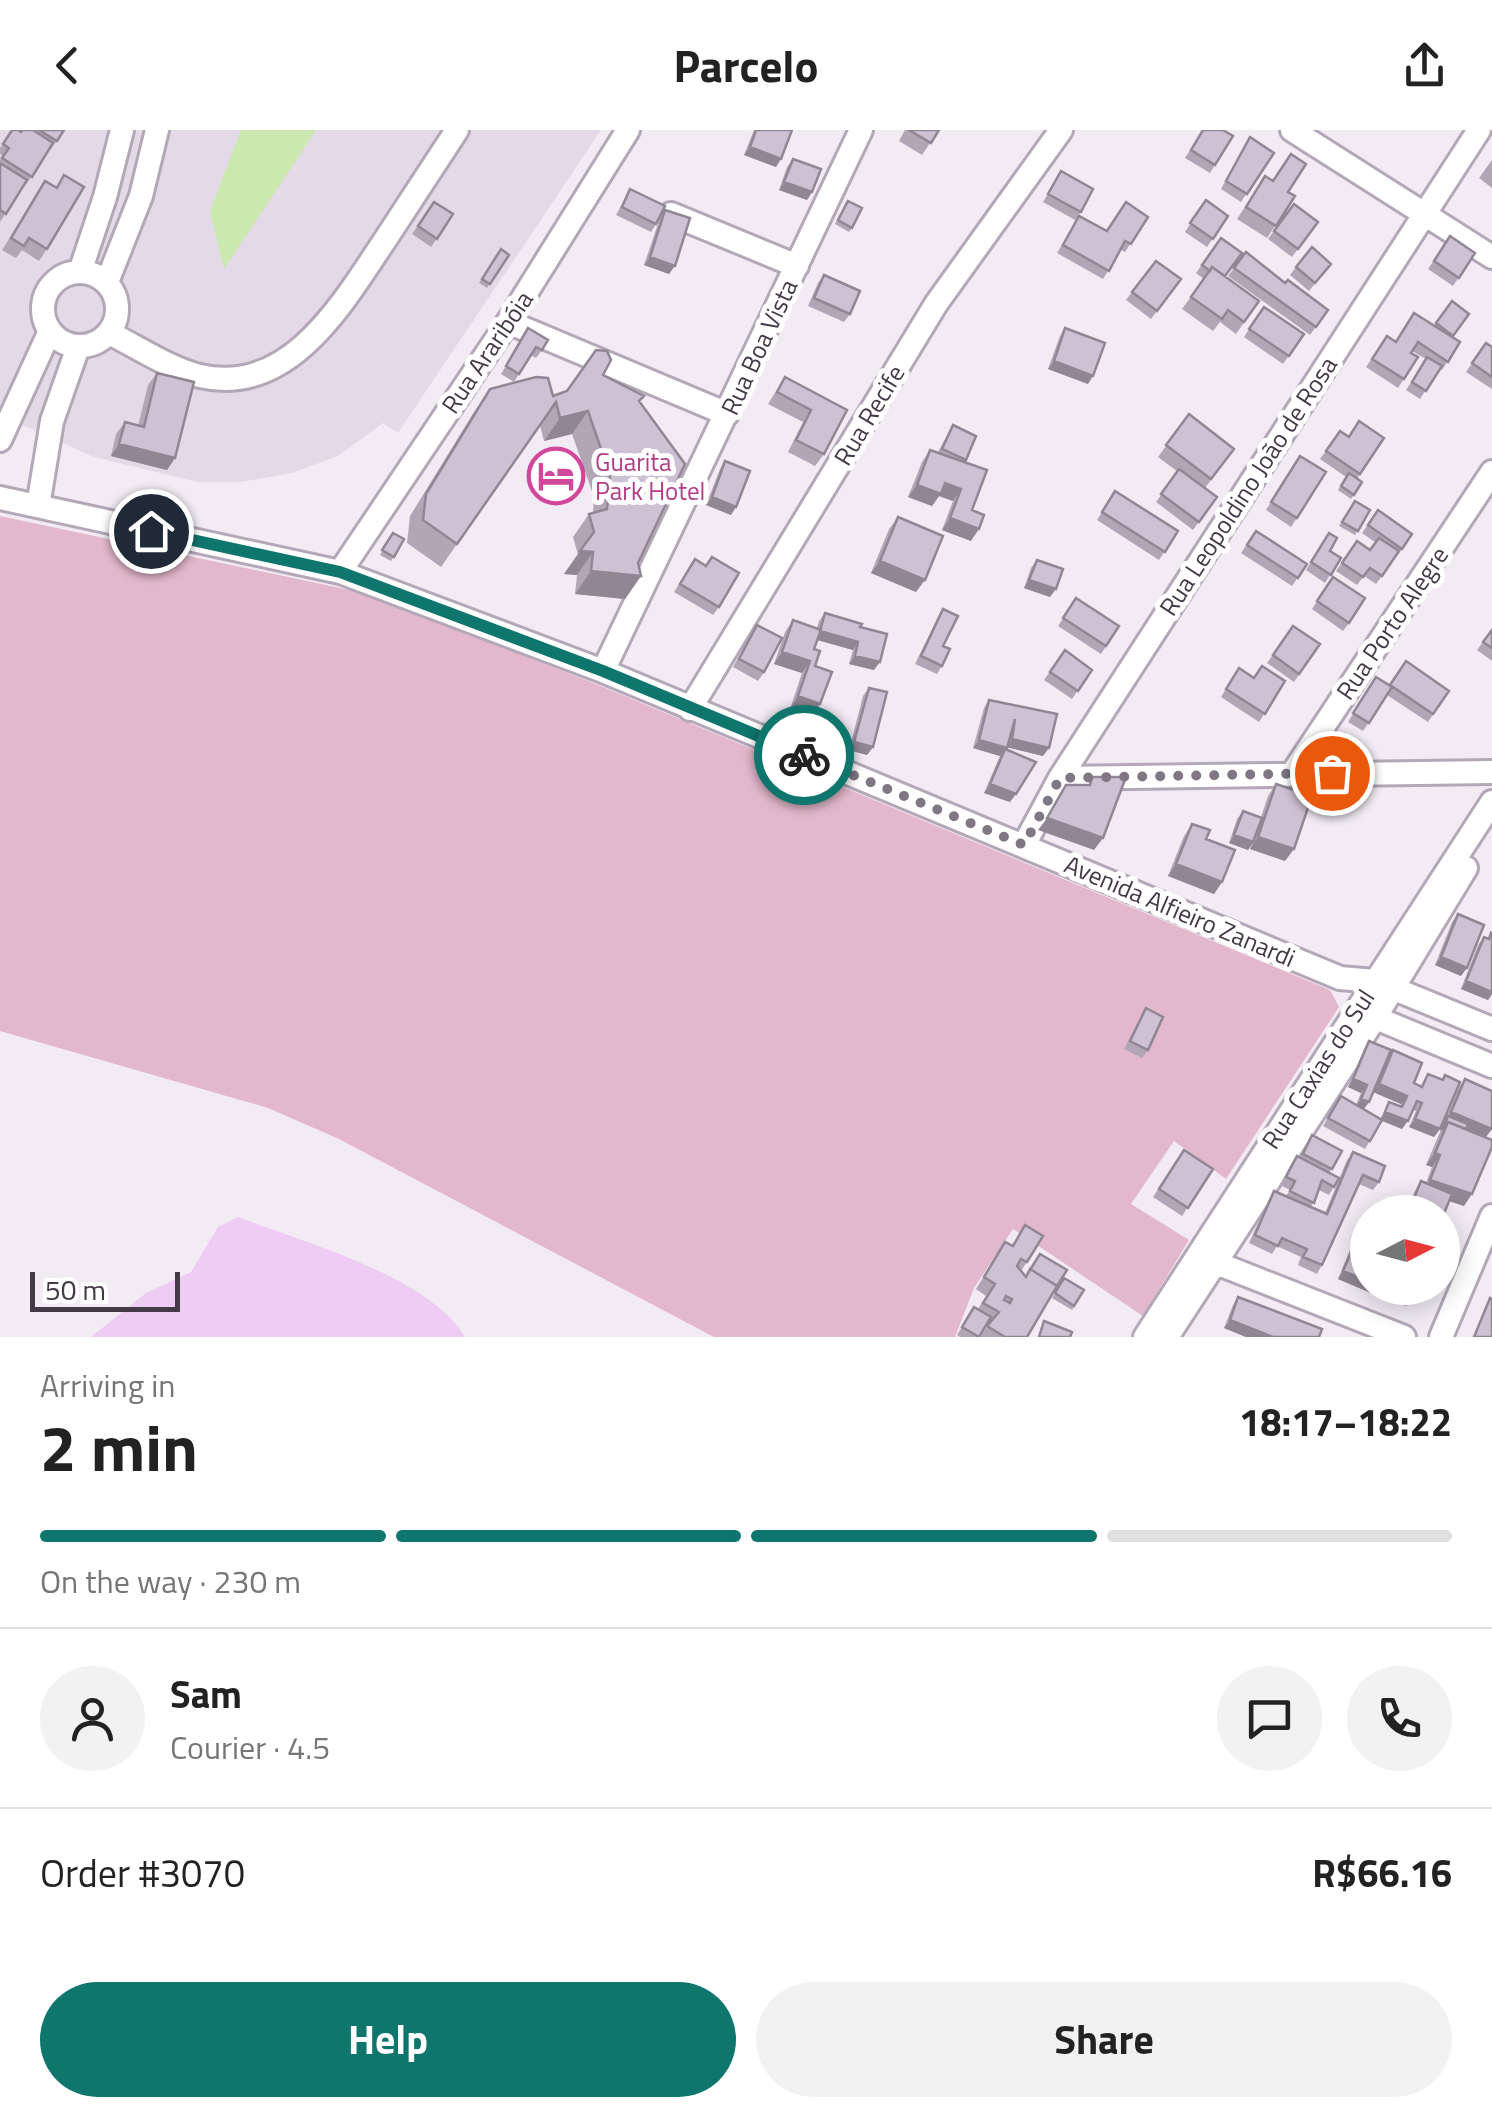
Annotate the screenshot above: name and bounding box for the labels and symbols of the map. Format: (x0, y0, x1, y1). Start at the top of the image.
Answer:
street label: Rua Boa Vista (711, 272, 807, 421)
street label: Rua Araribóia (432, 282, 542, 421)
street label: Rua Leopoldino João de Rosa (1150, 348, 1347, 623)
street label: Rua Recife (824, 357, 914, 473)
place label: Guarita Park Hotel (595, 443, 705, 510)
hotel icon: Guarita Park Hotel (526, 446, 586, 506)
pin (109, 489, 194, 574)
street label: Rua Porto Alegre (1327, 539, 1457, 707)
courier (754, 705, 854, 805)
pin (1290, 731, 1375, 816)
street label: Avenida Alfieiro Zanardi (1059, 845, 1301, 977)
street label: Rua Caxias do Sul (1252, 982, 1384, 1156)
north arrow (1350, 1195, 1460, 1305)
scale bar (30, 1267, 180, 1312)

